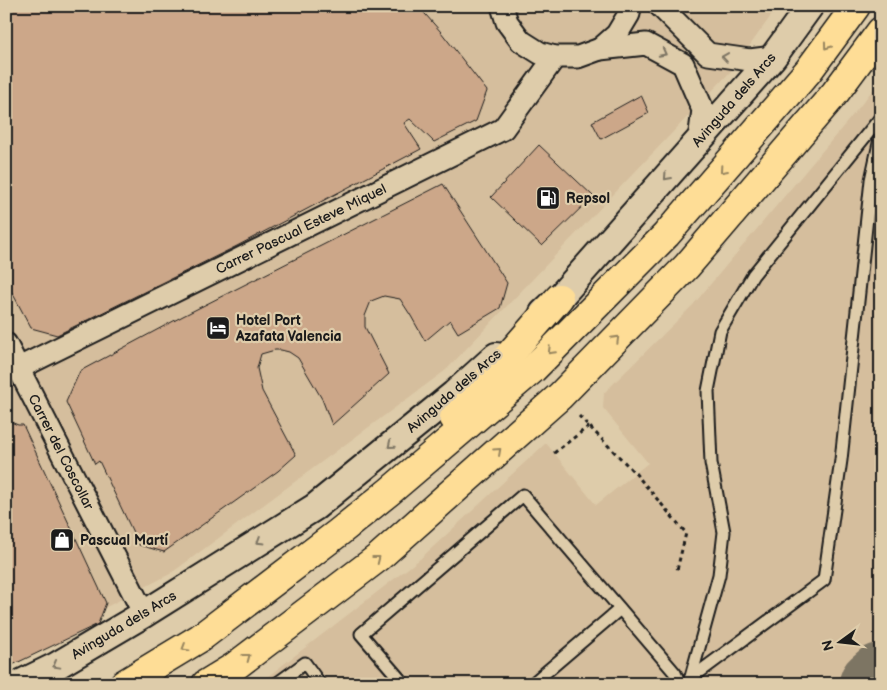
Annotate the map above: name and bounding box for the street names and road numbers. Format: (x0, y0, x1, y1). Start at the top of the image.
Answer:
street label: Avinguda dels Arcs (688, 49, 780, 151)
street label: Carrer Pascual Esteve Miquel (213, 180, 389, 278)
street label: Avinguda dels Arcs (403, 345, 505, 437)
street label: Carrer del Coscollar (24, 391, 98, 513)
street label: Avinguda dels Arcs (68, 587, 180, 663)

